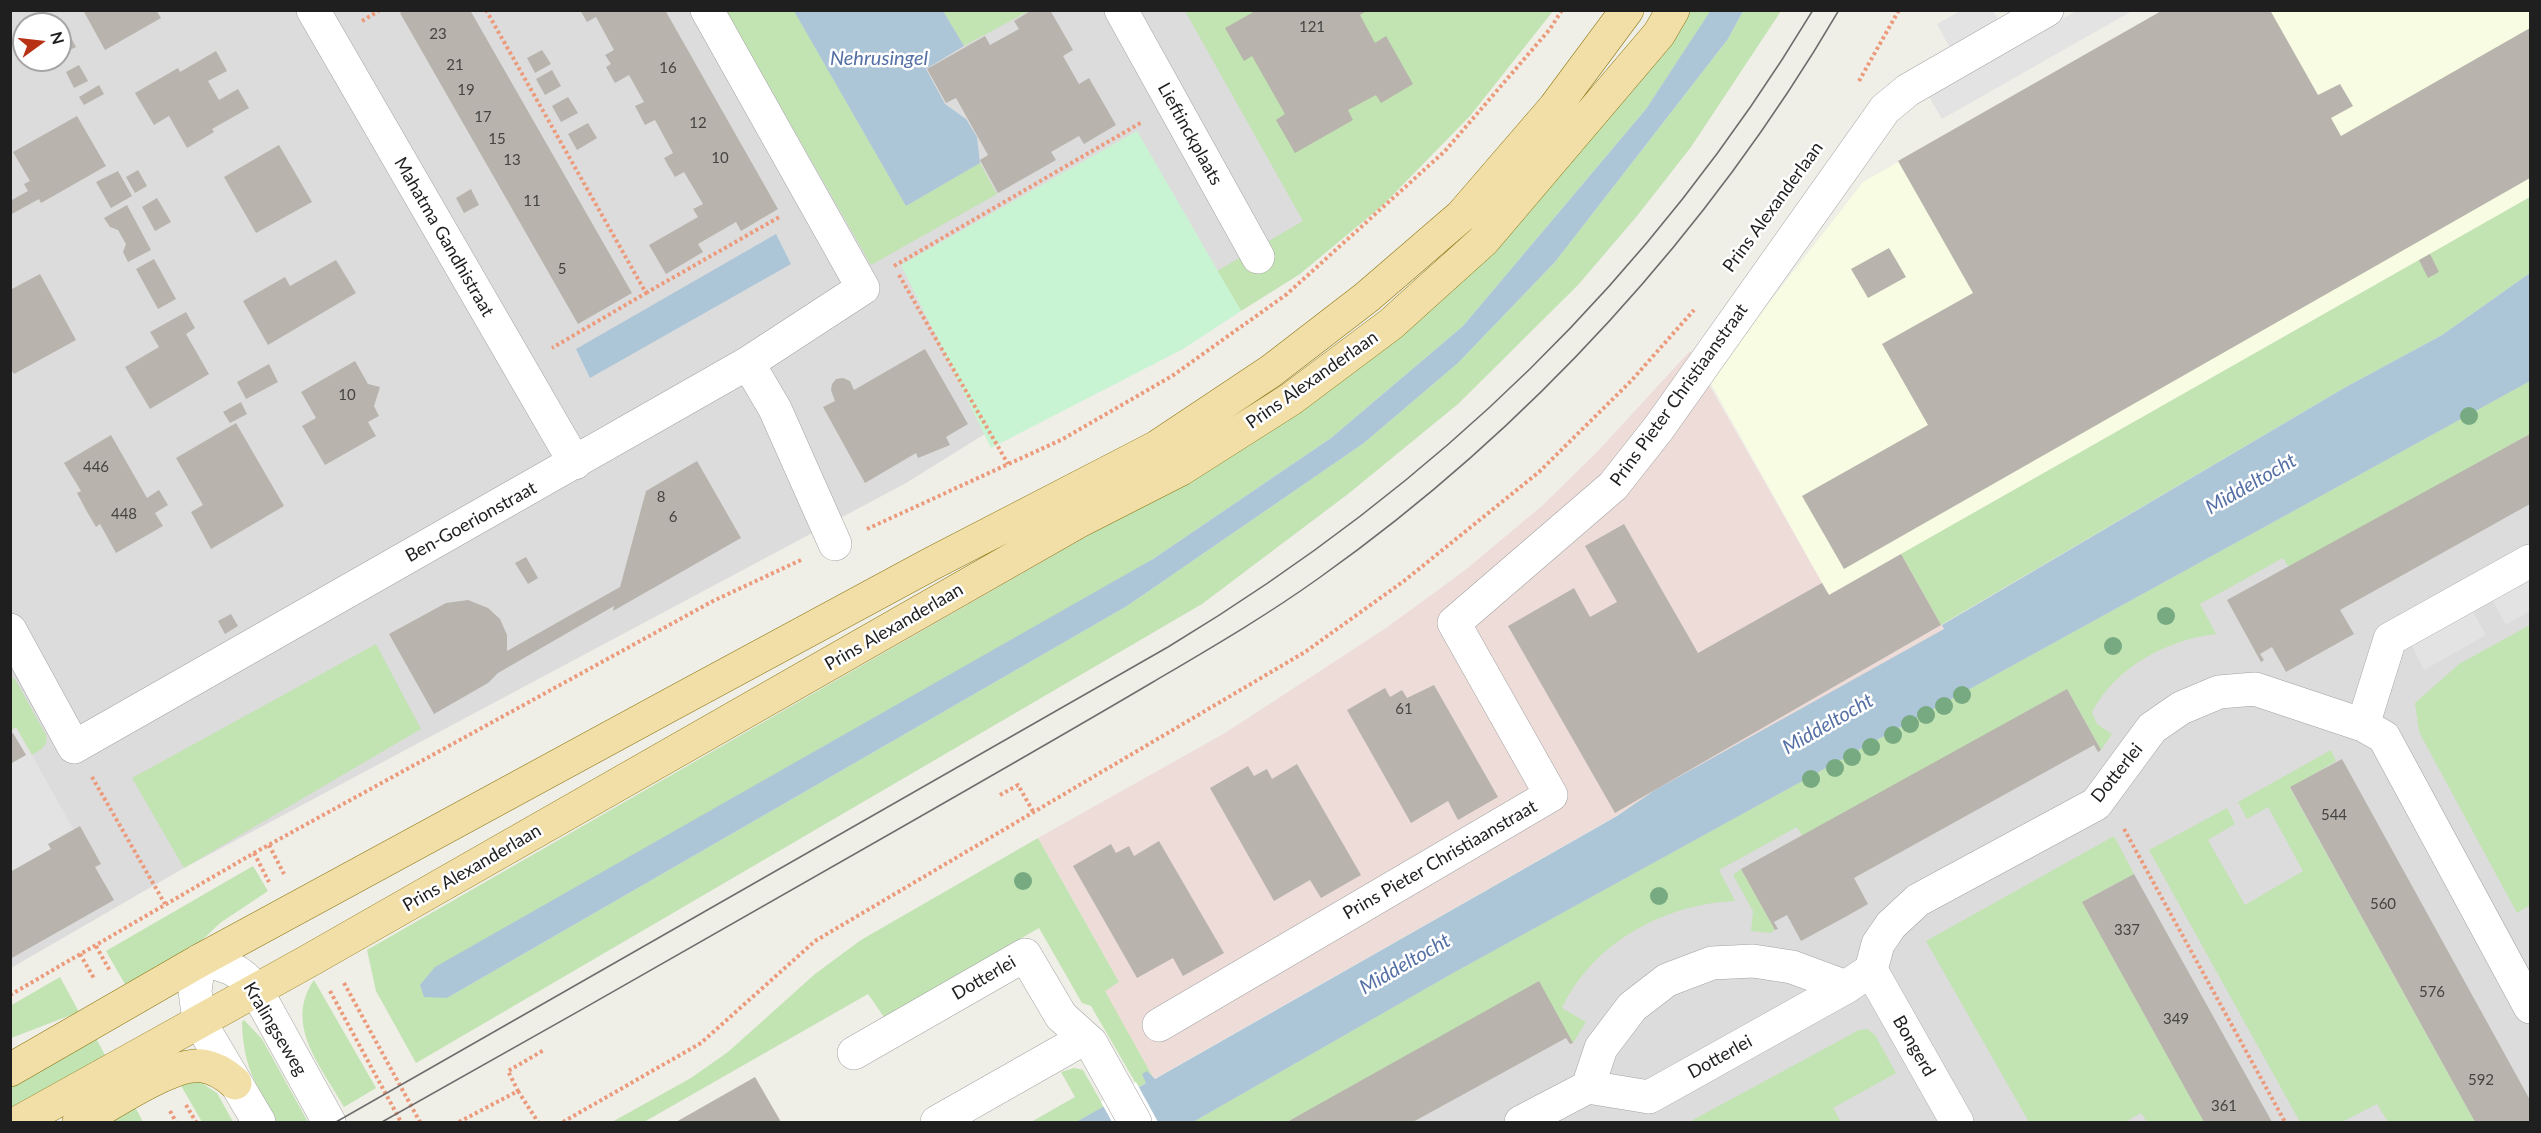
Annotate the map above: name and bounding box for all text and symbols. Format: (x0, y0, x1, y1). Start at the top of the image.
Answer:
north arrow (12, 12, 72, 72)
house number: 121 (1299, 18, 1325, 36)
house number: 23 (429, 25, 447, 43)
text: N (47, 29, 69, 46)
water label: Nehrusingel (830, 47, 928, 71)
house number: 21 (446, 56, 464, 74)
house number: 16 (659, 59, 677, 77)
street label: Lieftinckplaats (1153, 79, 1227, 189)
house number: 19 (457, 81, 475, 99)
house number: 17 (474, 108, 492, 126)
house number: 12 (689, 114, 707, 132)
house number: 15 (488, 130, 506, 148)
street label: Prins Alexanderlaan (1718, 138, 1828, 276)
house number: 10 (711, 149, 729, 167)
house number: 13 (503, 151, 521, 169)
street label: Mahatma Gandhistraat (390, 153, 498, 321)
house number: 11 (523, 192, 541, 210)
house number: 5 (558, 260, 566, 278)
street label: Prins Pieter Christiaanstraat (1606, 300, 1752, 490)
street label: Prins Alexanderlaan (1242, 326, 1382, 434)
house number: 10 (338, 386, 356, 404)
water label: Middeltocht (2201, 448, 2301, 520)
house number: 446 (83, 458, 109, 476)
street label: Ben-Goerionstraat (402, 477, 540, 567)
house number: 8 (657, 488, 665, 506)
house number: 448 (111, 505, 137, 523)
house number: 6 (669, 508, 677, 526)
street label: Prins Alexanderlaan (821, 579, 967, 675)
water label: Middeltocht (1778, 688, 1878, 760)
house number: 61 (1395, 700, 1413, 718)
street label: Dotterlei (2087, 739, 2147, 807)
street label: Prins Pieter Christiaanstraat (1339, 796, 1541, 924)
house number: 544 (2321, 806, 2347, 824)
street label: Prins Alexanderlaan (399, 820, 545, 916)
house number: 560 (2370, 895, 2396, 913)
house number: 337 (2114, 921, 2140, 939)
water label: Middeltocht (1355, 928, 1455, 1000)
street label: Dotterlei (948, 951, 1020, 1005)
street label: Kralingseweg (239, 978, 311, 1080)
house number: 576 (2419, 983, 2445, 1001)
house number: 349 (2163, 1010, 2189, 1028)
street label: Bongerd (1888, 1012, 1940, 1080)
street label: Dotterlei (1684, 1031, 1756, 1083)
house number: 592 (2468, 1071, 2494, 1089)
house number: 361 (2211, 1097, 2237, 1115)

